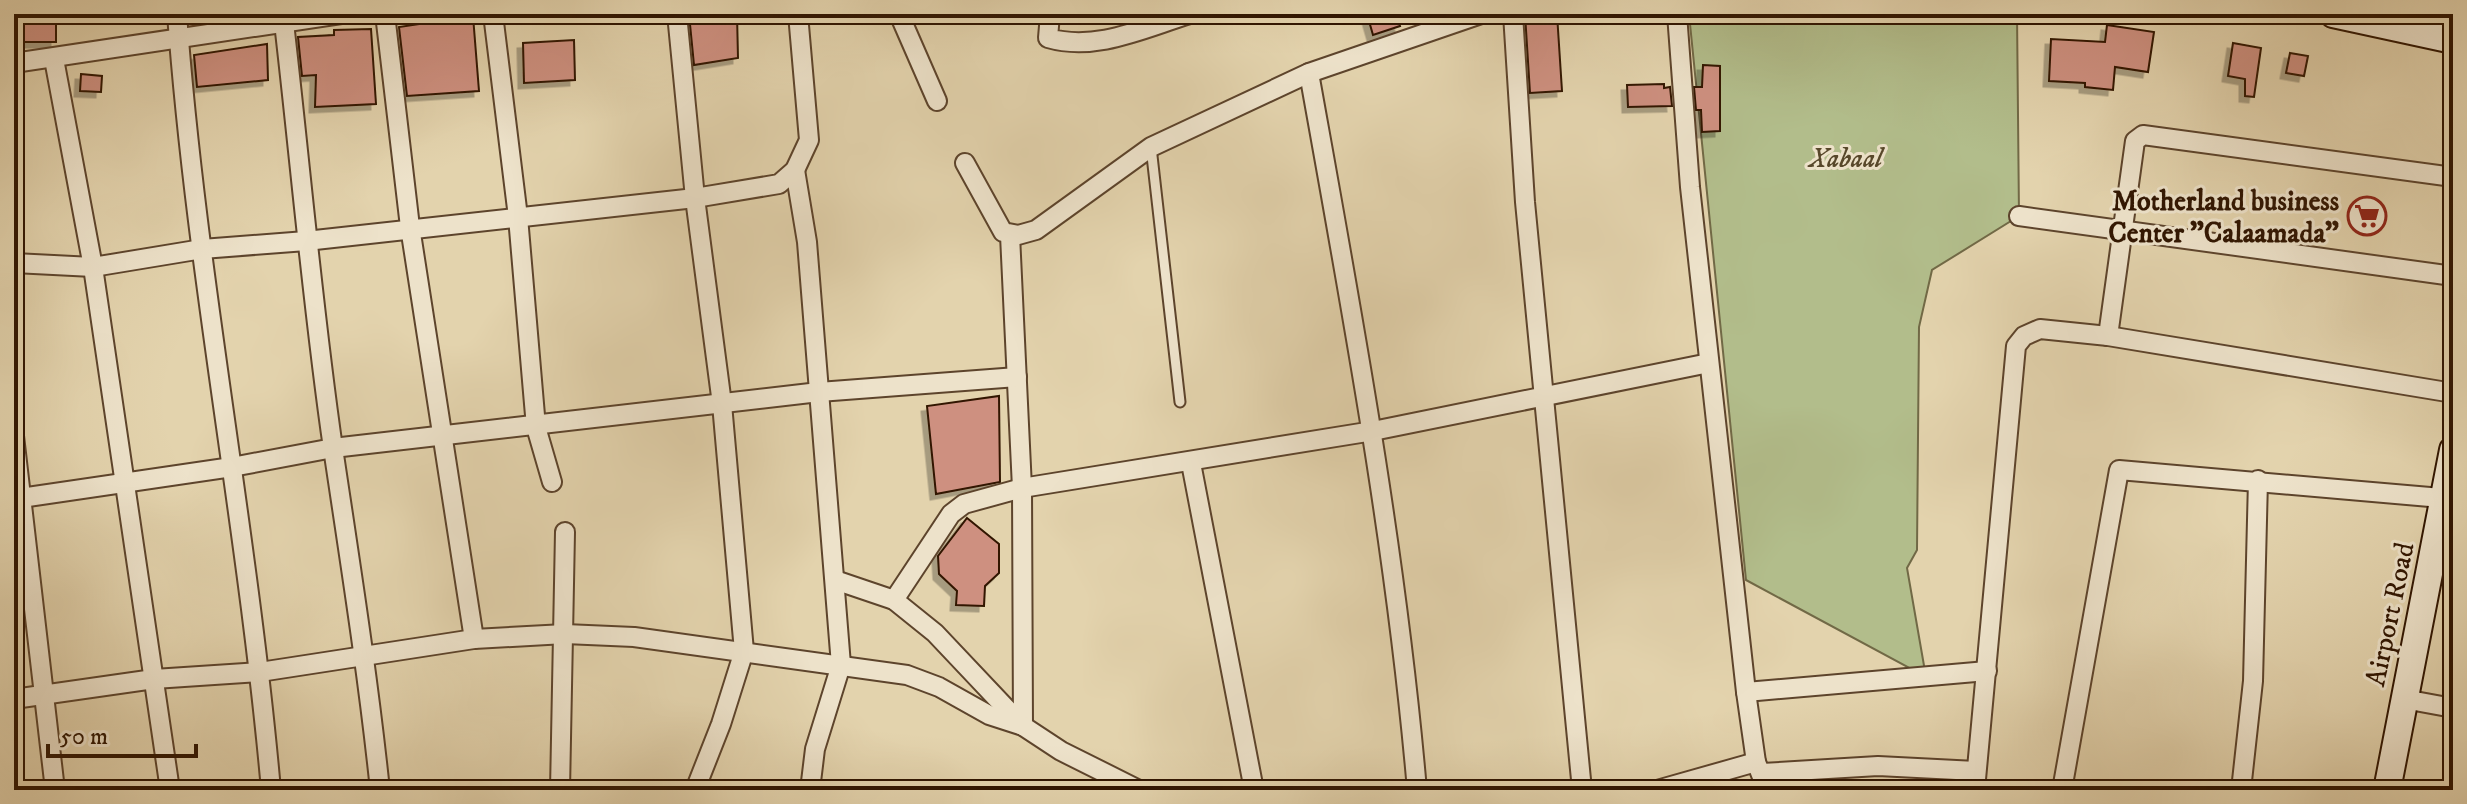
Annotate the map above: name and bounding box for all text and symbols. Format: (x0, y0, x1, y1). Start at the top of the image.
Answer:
park label: Xabaal (1807, 141, 1885, 176)
place label: Motherland business Center "Calaamada" (2108, 184, 2340, 251)
supermarket icon: Motherland business Center "Calaamada" (2346, 195, 2388, 237)
street label: Airport Road (2358, 539, 2423, 690)
scale bar (48, 708, 196, 758)
text: 50 m (60, 722, 108, 752)

